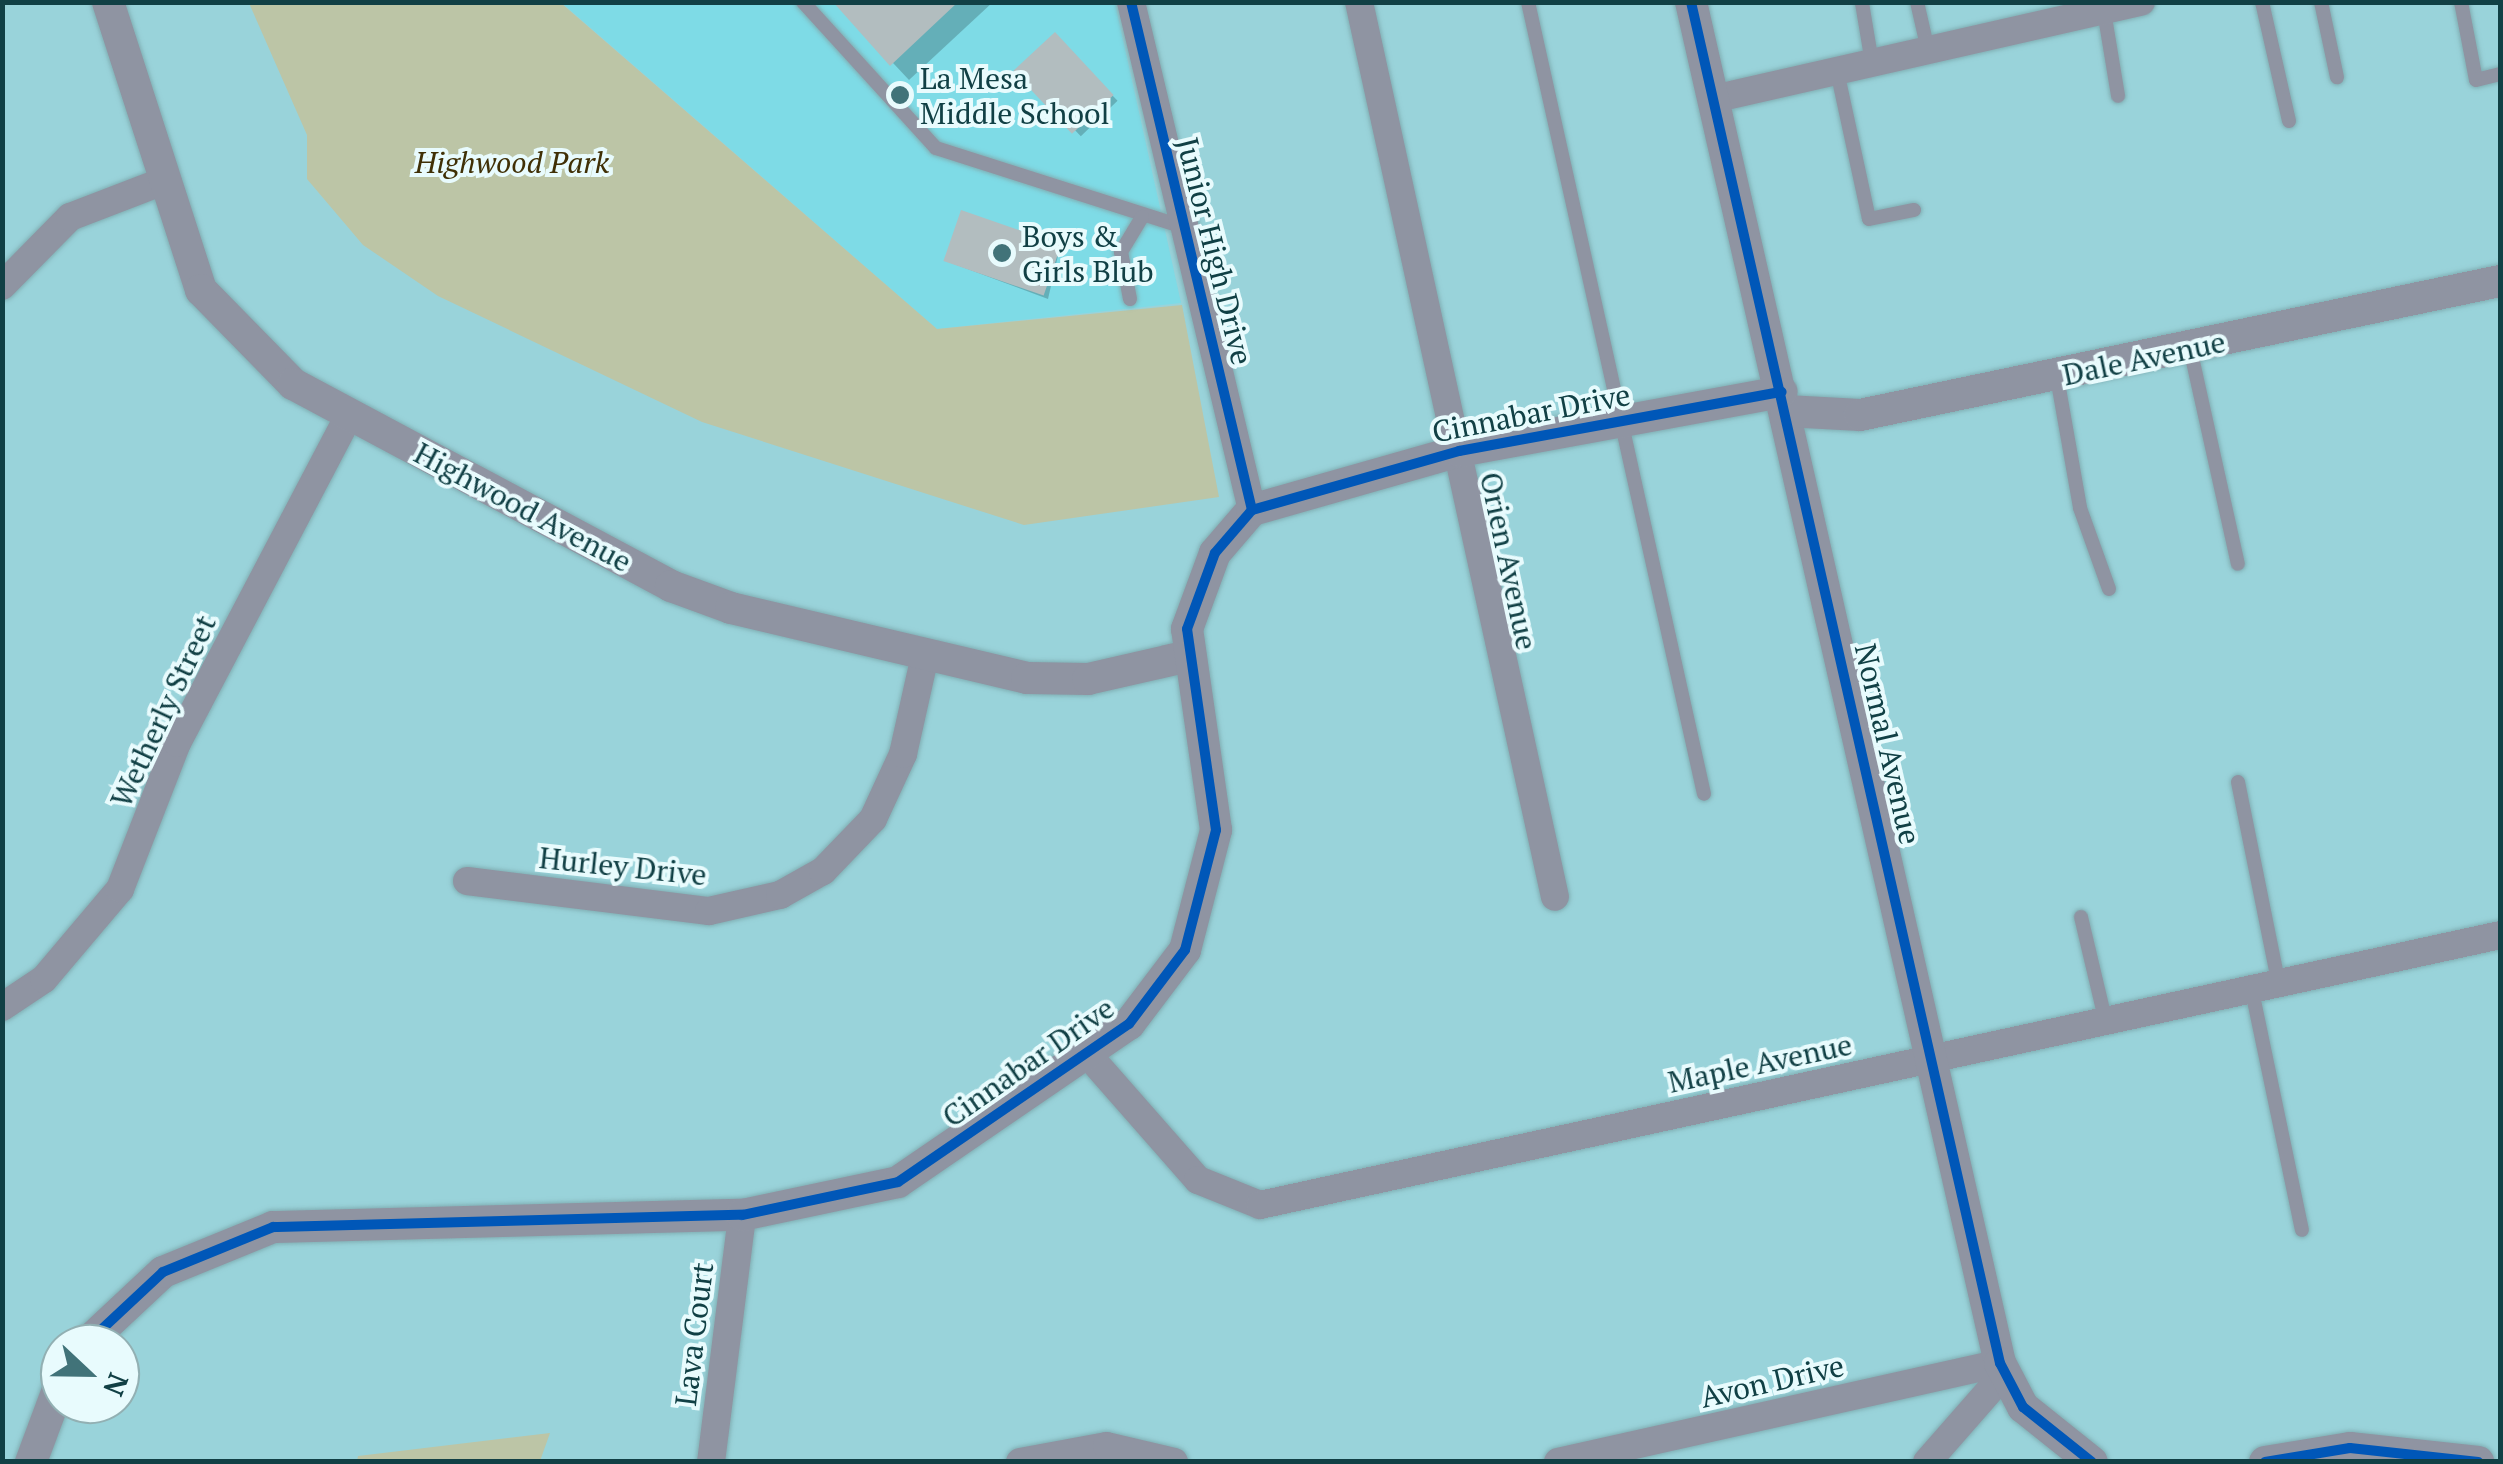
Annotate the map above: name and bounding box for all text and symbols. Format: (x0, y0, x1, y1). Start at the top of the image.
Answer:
place label: La Mesa Middle School (920, 60, 1110, 130)
marker: La Mesa Middle School (889, 84, 911, 106)
street label: Junior High Drive (1169, 134, 1261, 368)
park label: Highwood Park (415, 144, 609, 180)
place label: Boys & Girls Blub (1022, 218, 1154, 288)
marker: Boys & Girls Blub (991, 242, 1013, 264)
street label: Dale Avenue (2059, 323, 2229, 393)
street label: Cinnabar Drive (1429, 376, 1633, 450)
street label: Highwood Avenue (408, 435, 638, 579)
street label: Orien Avenue (1473, 469, 1545, 653)
street label: Wetherly Street (103, 609, 223, 813)
street label: Normal Avenue (1847, 640, 1929, 848)
street label: Hurley Drive (538, 839, 708, 893)
street label: Cinnabar Drive (935, 990, 1121, 1134)
street label: Maple Avenue (1664, 1026, 1856, 1100)
street label: Lava Court (667, 1260, 721, 1408)
north arrow (40, 1324, 140, 1424)
street label: Avon Drive (1697, 1347, 1847, 1415)
text: N (95, 1368, 138, 1401)

